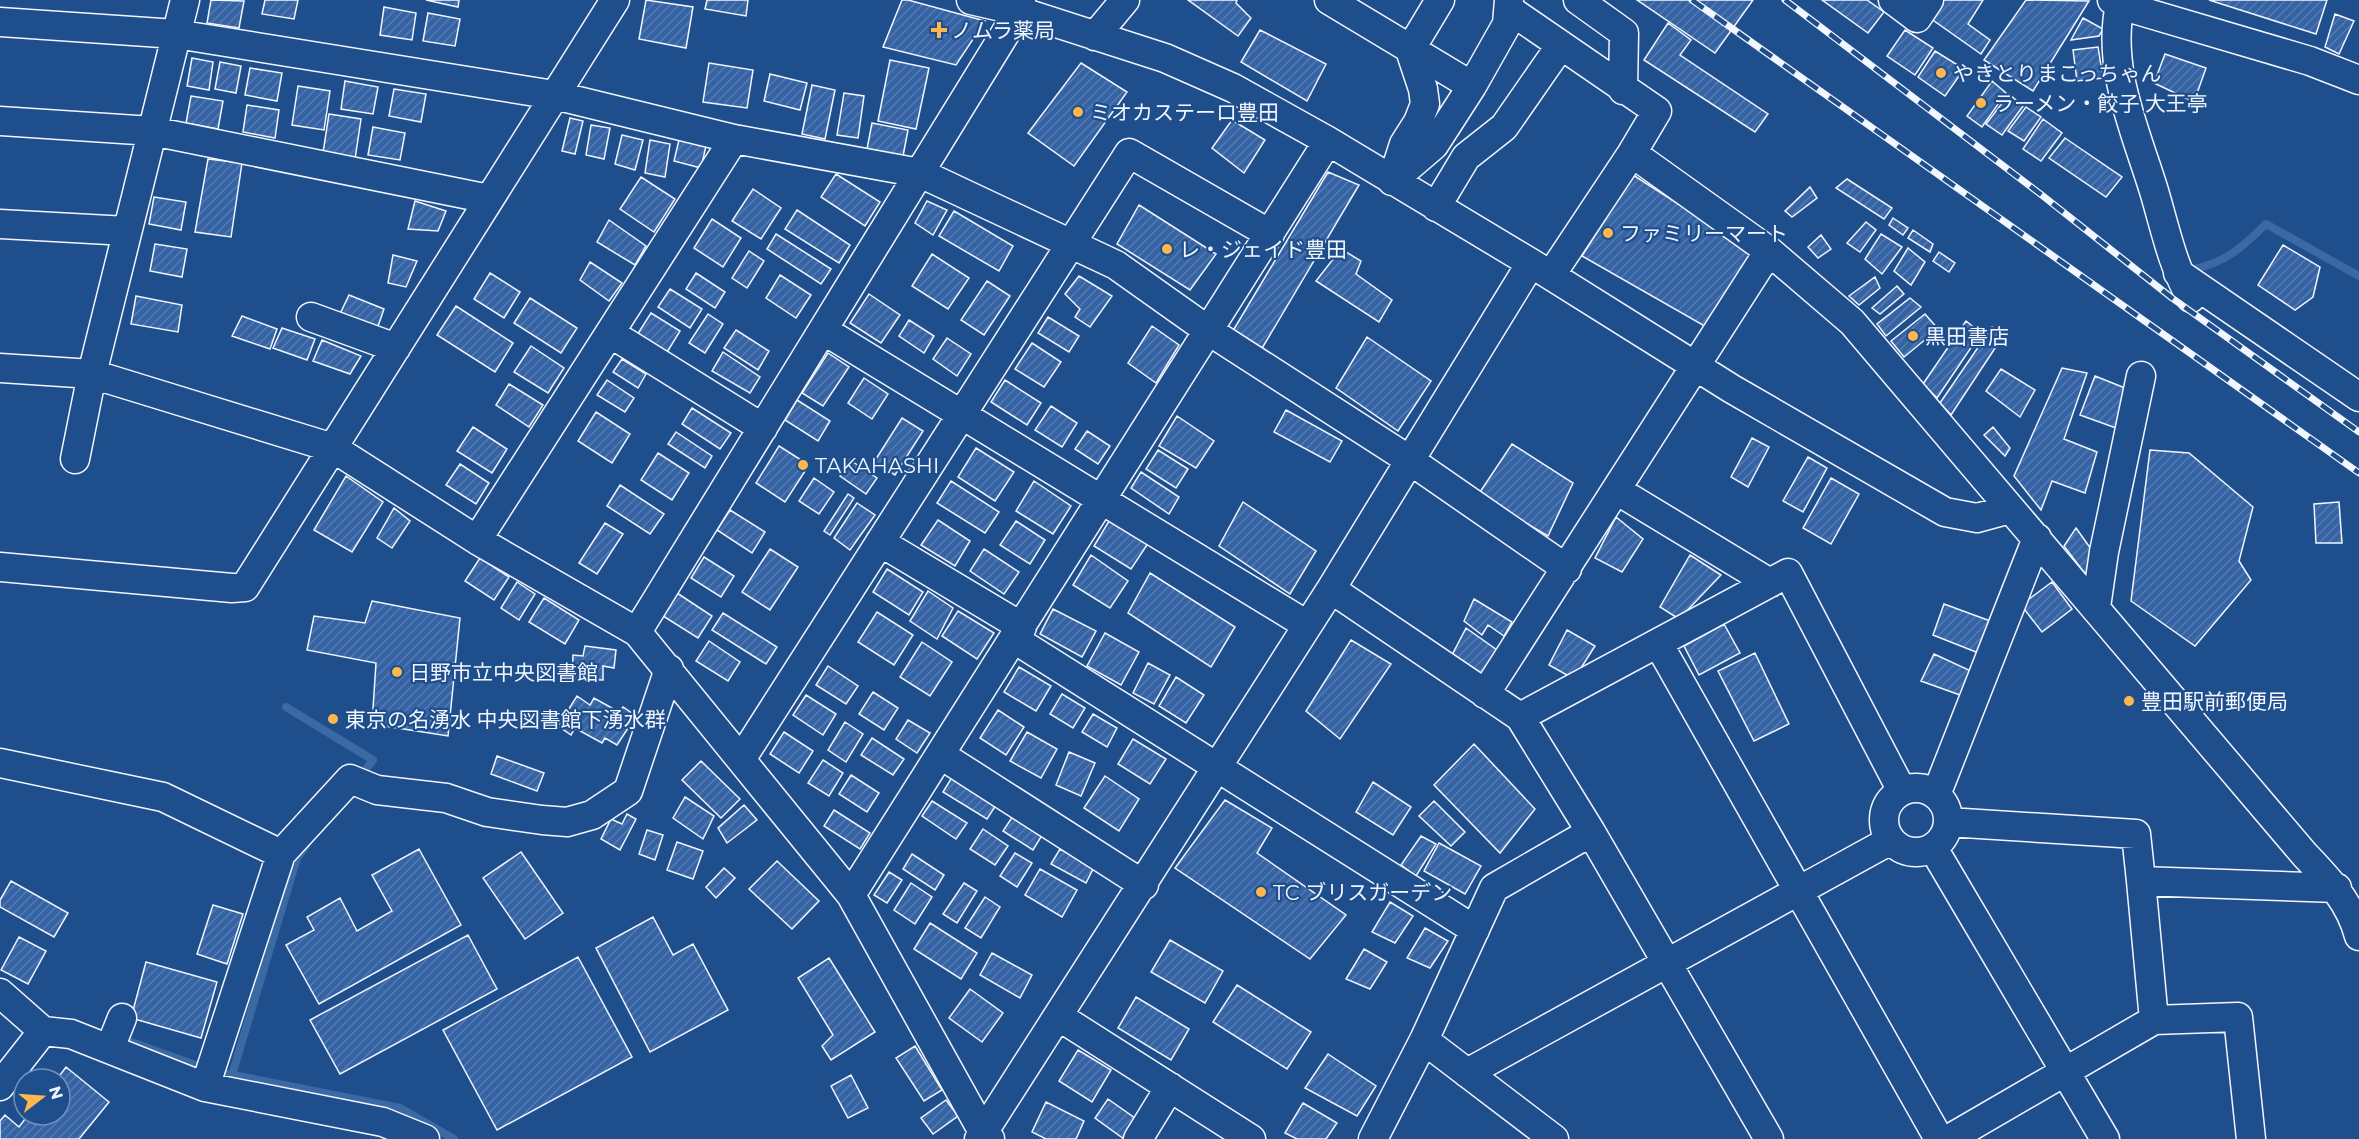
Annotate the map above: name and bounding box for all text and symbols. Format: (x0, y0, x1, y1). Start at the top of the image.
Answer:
place label: ノムラ薬局 (951, 18, 1055, 43)
marker: ノムラ薬局 (932, 23, 946, 37)
place label: やきとりまこっちゃん (1953, 61, 2162, 86)
marker: やきとりまこっちゃん (1934, 66, 1948, 80)
place label: ラーメン・餃子 大王亭 (1993, 91, 2208, 116)
marker: ラーメン・餃子 大王亭 (1974, 96, 1988, 110)
place label: ミオカステーロ豊田 (1090, 100, 1279, 125)
marker: ミオカステーロ豊田 (1071, 105, 1085, 119)
place label: ファミリーマート (1620, 221, 1788, 246)
marker: ファミリーマート (1601, 226, 1615, 240)
place label: レ・ジェイド豊田 (1179, 237, 1347, 262)
marker: レ・ジェイド豊田 (1160, 242, 1174, 256)
place label: 黒田書店 (1925, 324, 2009, 349)
marker: 黒田書店 (1906, 329, 1920, 343)
place label: TAKAHASHI (815, 453, 939, 478)
marker: TAKAHASHI (796, 458, 810, 472)
place label: 日野市立中央図書館 (409, 660, 598, 685)
marker: 日野市立中央図書館 (390, 665, 404, 679)
place label: 豊田駅前郵便局 (2141, 689, 2288, 714)
marker: 豊田駅前郵便局 (2122, 694, 2136, 708)
place label: 東京の名湧水 中央図書館下湧水群 (345, 707, 666, 732)
marker: 東京の名湧水 中央図書館下湧水群 (326, 712, 340, 726)
place label: TC ブリスガーデン (1273, 880, 1452, 905)
marker: TC ブリスガーデン (1254, 885, 1268, 899)
north arrow (12, 1067, 72, 1127)
text: N (45, 1084, 67, 1102)

